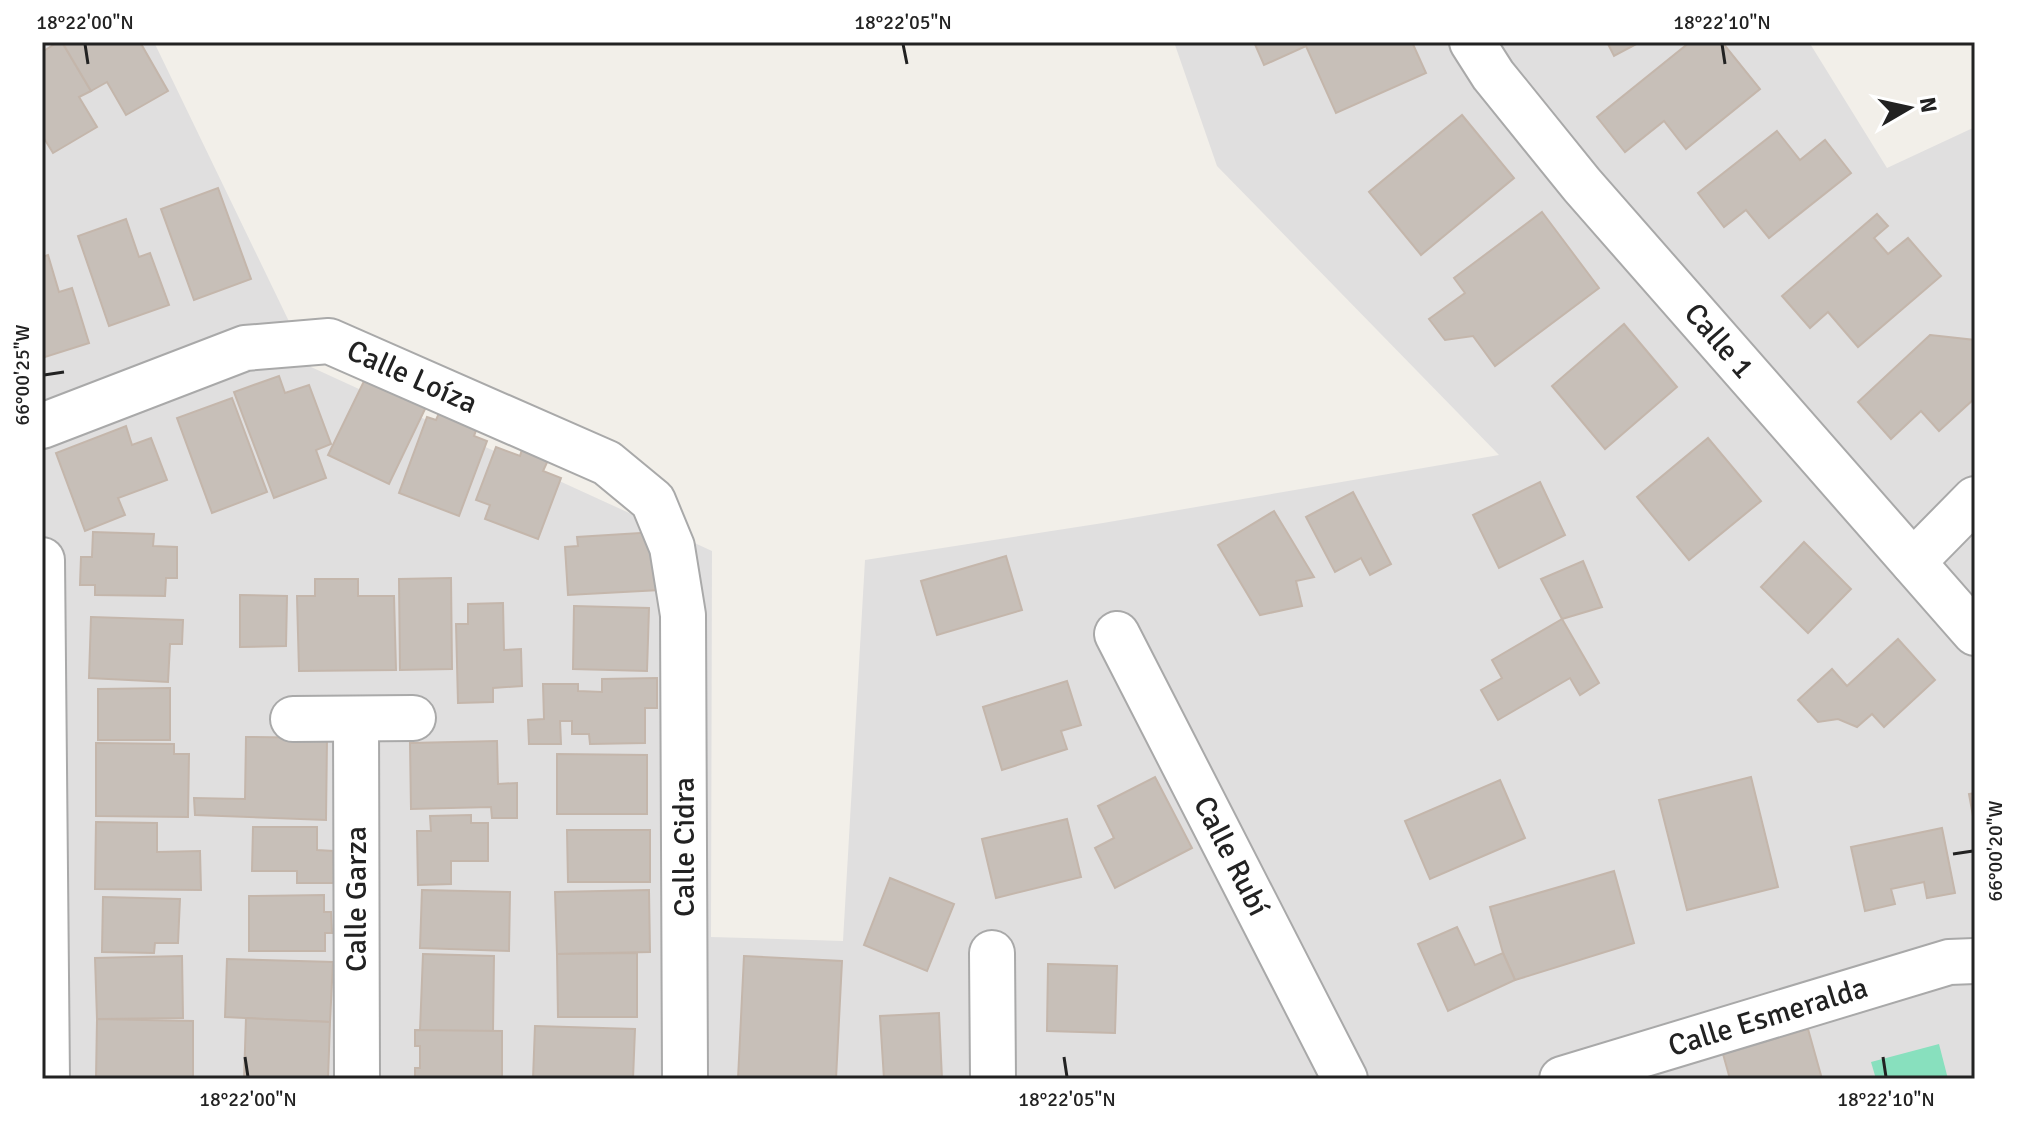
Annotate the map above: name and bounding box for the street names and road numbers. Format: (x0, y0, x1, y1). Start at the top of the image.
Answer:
street label: Calle 1 (1676, 296, 1762, 386)
street label: Calle Loíza (341, 332, 483, 422)
street label: Calle Cidra (666, 777, 703, 917)
street label: Calle Rubí (1185, 790, 1277, 922)
street label: Calle Garza (338, 826, 375, 972)
street label: Calle Esmeralda (1664, 969, 1872, 1065)

